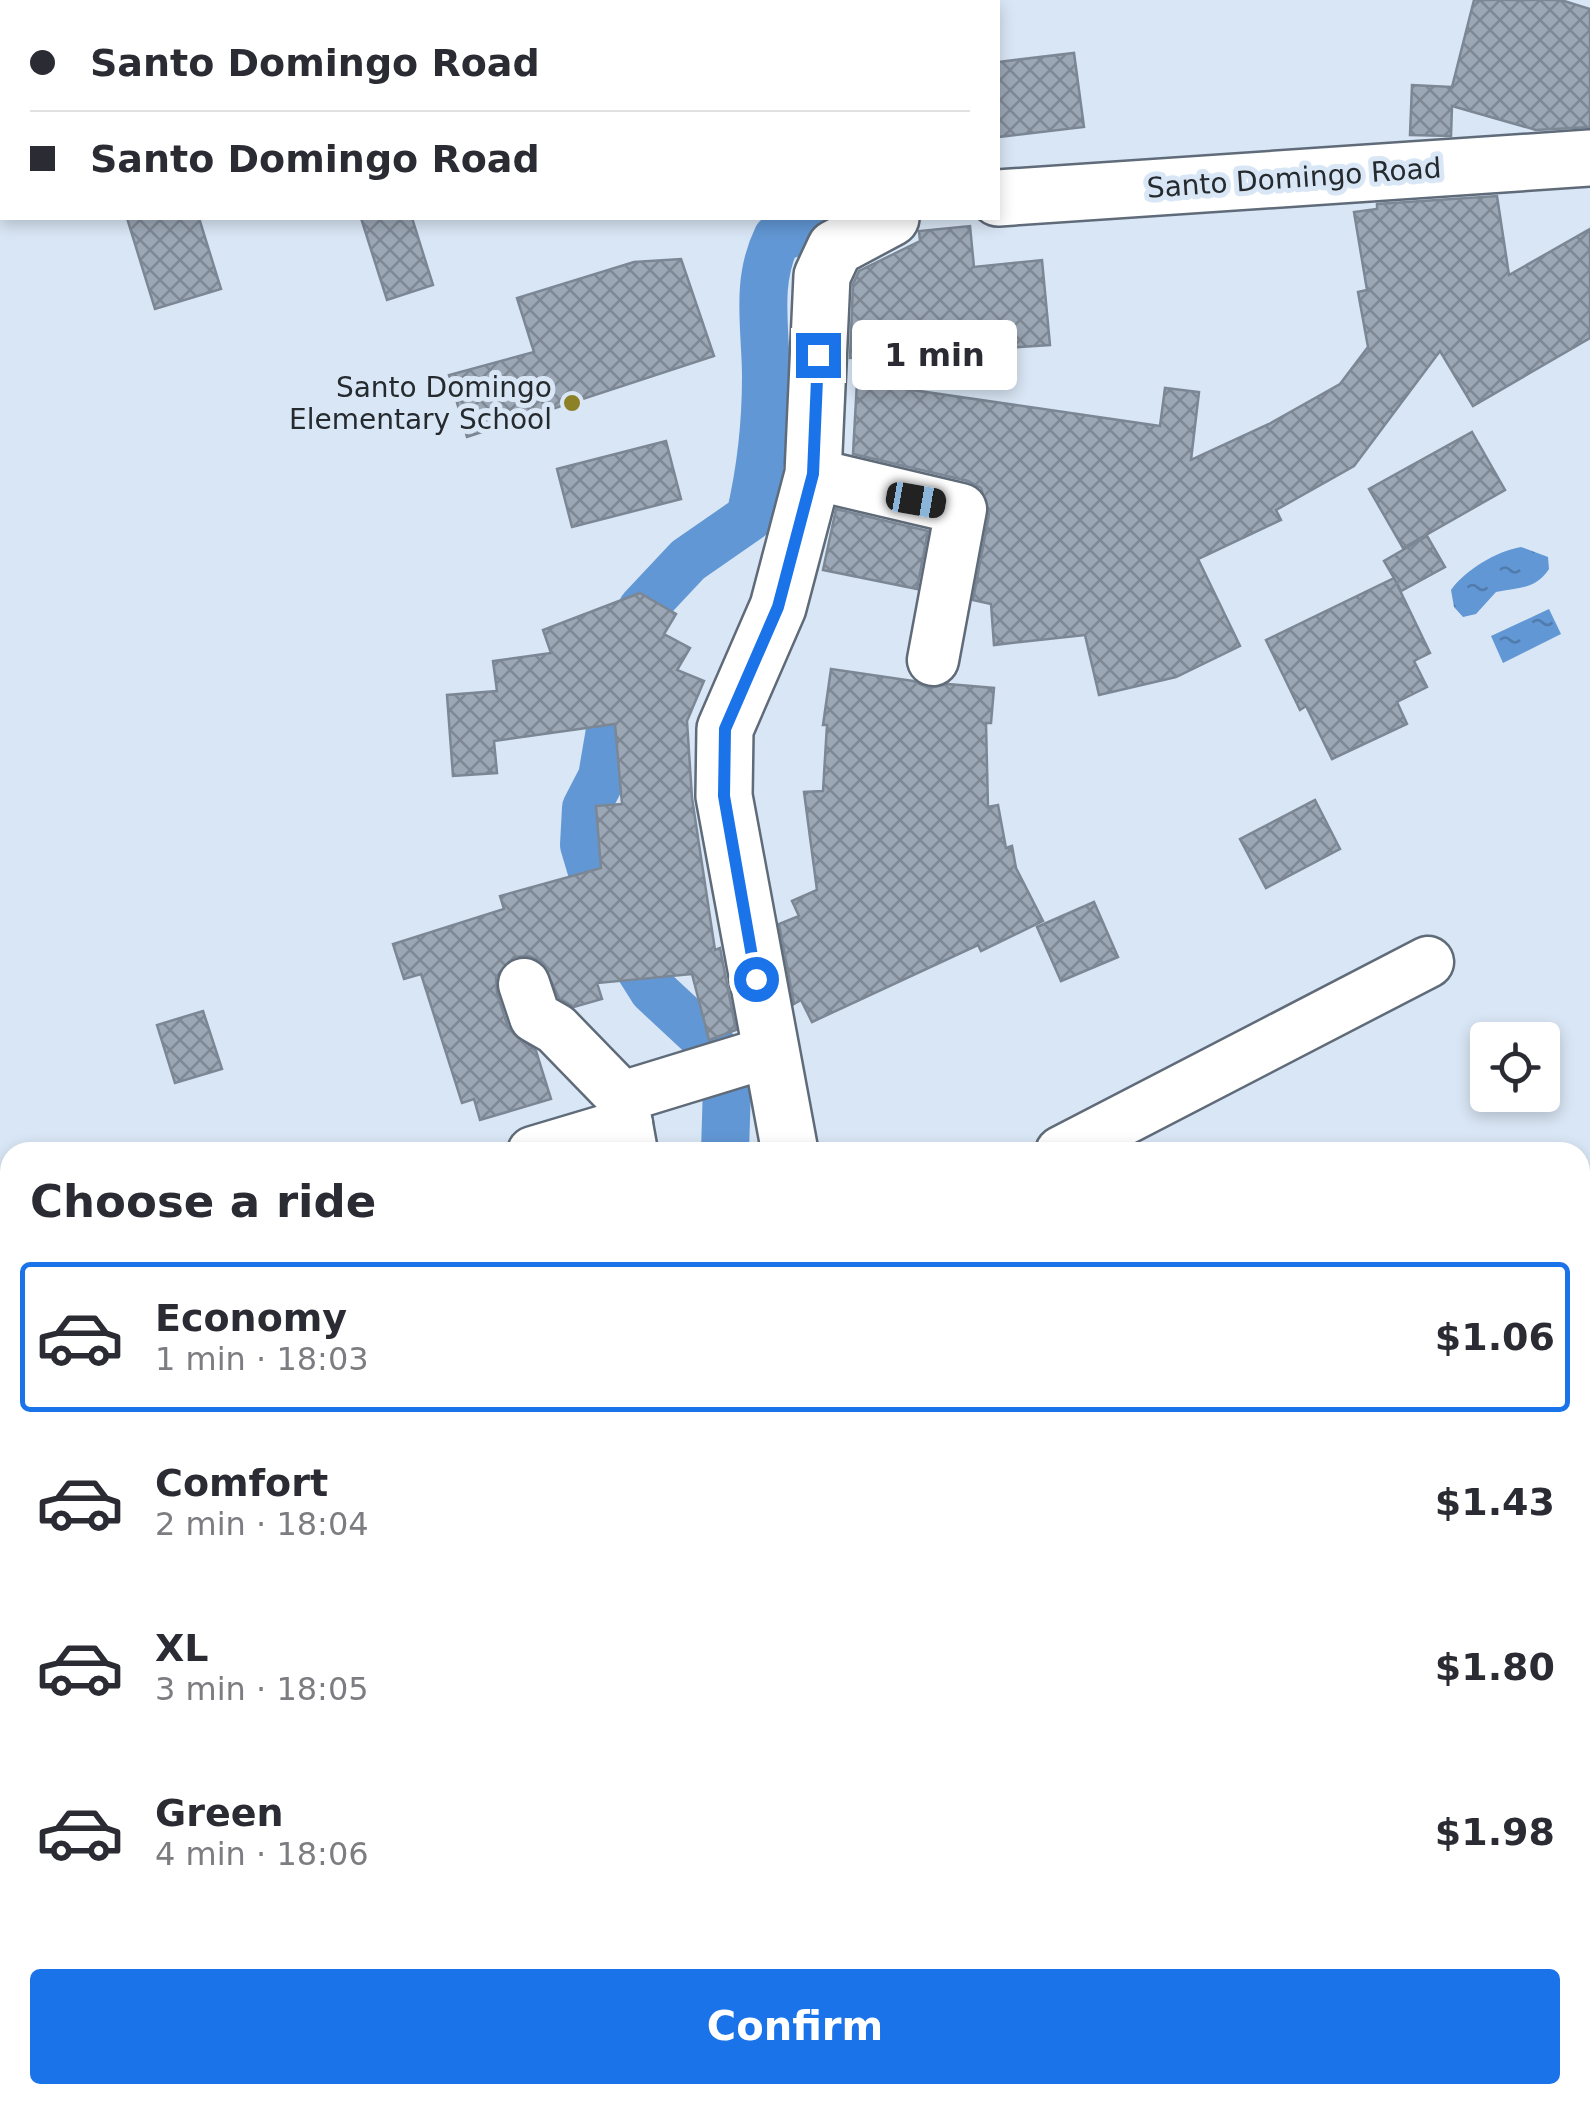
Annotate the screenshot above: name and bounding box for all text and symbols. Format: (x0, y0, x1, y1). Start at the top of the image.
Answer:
text: Santo Domingo Road (90, 41, 540, 85)
text: Santo Domingo Road (90, 137, 540, 181)
street label: Santo Domingo Road (1146, 151, 1442, 205)
callout: 1 min (853, 320, 1018, 390)
route end (796, 333, 841, 378)
text: 1 min (884, 336, 985, 374)
place label: Santo Domingo Elementary School (289, 371, 552, 436)
marker: Santo Domingo Elementary School (561, 392, 583, 414)
car (884, 480, 948, 520)
route start (734, 957, 779, 1002)
map controls (1470, 1022, 1560, 1112)
button: locate (1470, 1022, 1560, 1112)
text: Choose a ride (30, 1175, 376, 1228)
icon: car (35, 1292, 125, 1382)
text: Economy (155, 1296, 347, 1340)
text: $1.06 (1435, 1315, 1555, 1359)
text: 1 min · 18:03 (155, 1340, 369, 1378)
icon: car (35, 1457, 125, 1547)
text: Comfort (155, 1461, 328, 1505)
text: $1.43 (1435, 1480, 1555, 1524)
text: 2 min · 18:04 (155, 1505, 369, 1543)
icon: car (35, 1622, 125, 1712)
text: XL (155, 1626, 209, 1670)
text: $1.80 (1435, 1645, 1555, 1689)
text: 3 min · 18:05 (155, 1670, 369, 1708)
icon: car (35, 1787, 125, 1877)
text: Green (155, 1791, 284, 1835)
text: $1.98 (1435, 1810, 1555, 1854)
text: 4 min · 18:06 (155, 1835, 369, 1873)
button: Confirm (30, 1969, 1560, 2084)

